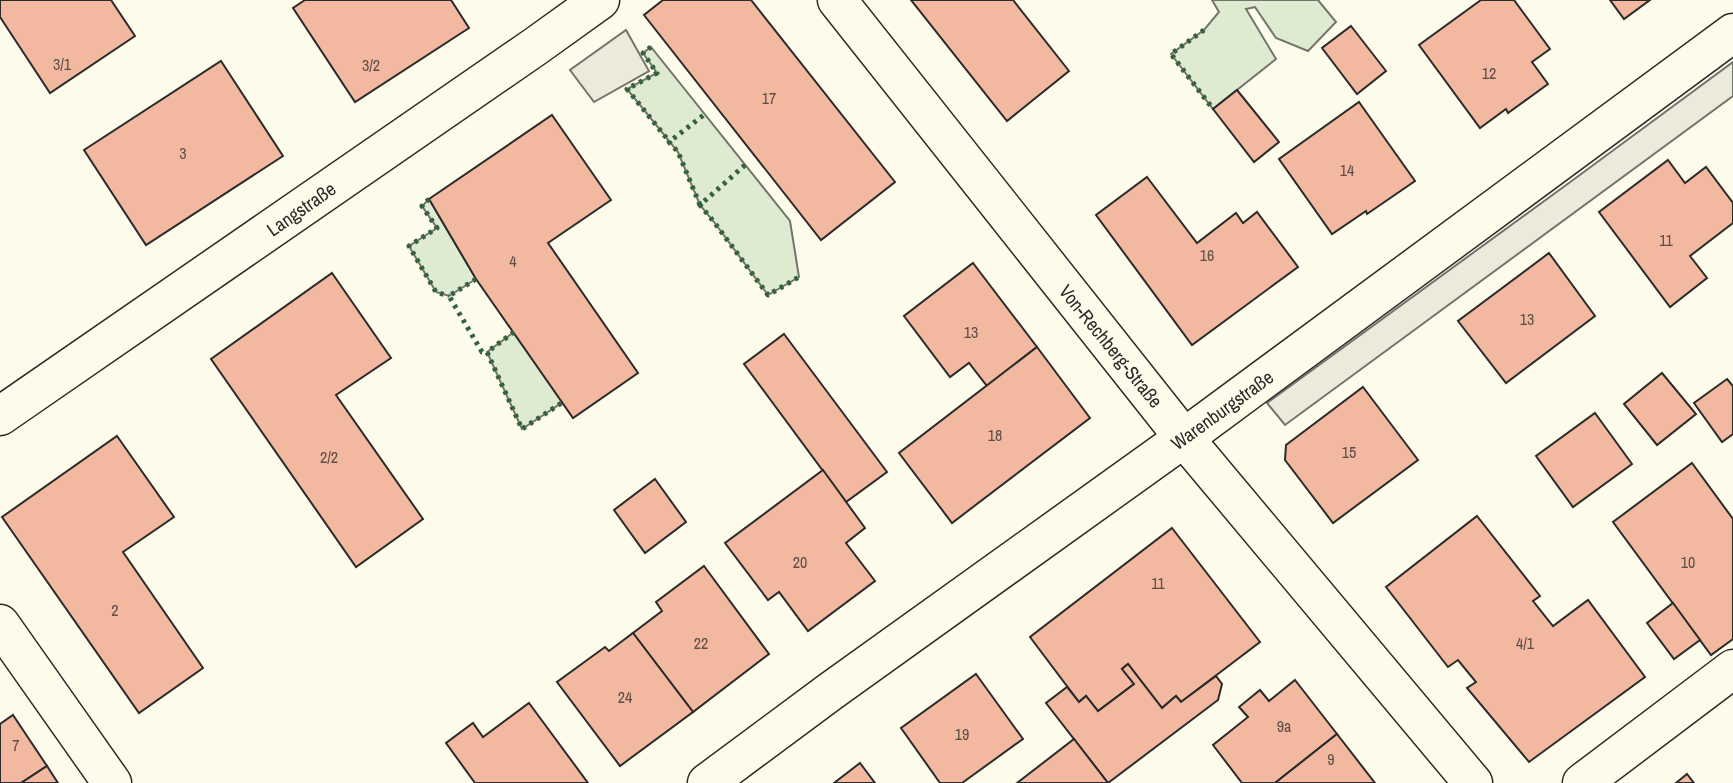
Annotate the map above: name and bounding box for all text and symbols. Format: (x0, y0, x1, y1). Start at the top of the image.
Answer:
house number: 3/1 (53, 53, 72, 75)
house number: 3/2 (362, 54, 380, 76)
house number: 12 (1482, 62, 1496, 84)
house number: 17 (762, 87, 776, 109)
house number: 3 (179, 142, 187, 164)
house number: 14 (1340, 159, 1354, 181)
street label: Langstraße (261, 176, 341, 242)
house number: 11 (1659, 229, 1674, 251)
house number: 16 (1200, 244, 1214, 266)
house number: 4 (509, 250, 517, 272)
street label: Von-Rechberg-Straße (1053, 279, 1169, 413)
house number: 13 (1520, 308, 1534, 330)
house number: 13 (964, 321, 978, 343)
street label: Warenburgstraße (1166, 364, 1278, 456)
house number: 18 (988, 424, 1002, 446)
house number: 15 (1342, 441, 1356, 463)
house number: 2/2 (320, 446, 338, 468)
house number: 20 (793, 551, 807, 573)
house number: 10 (1681, 551, 1695, 573)
house number: 11 (1151, 572, 1166, 594)
house number: 2 (111, 599, 119, 621)
house number: 22 (694, 632, 708, 654)
house number: 4/1 (1516, 632, 1535, 654)
house number: 24 (618, 686, 632, 708)
house number: 9a (1277, 715, 1292, 737)
house number: 19 (955, 723, 969, 745)
house number: 7 (12, 734, 20, 756)
house number: 9 (1327, 748, 1335, 770)

